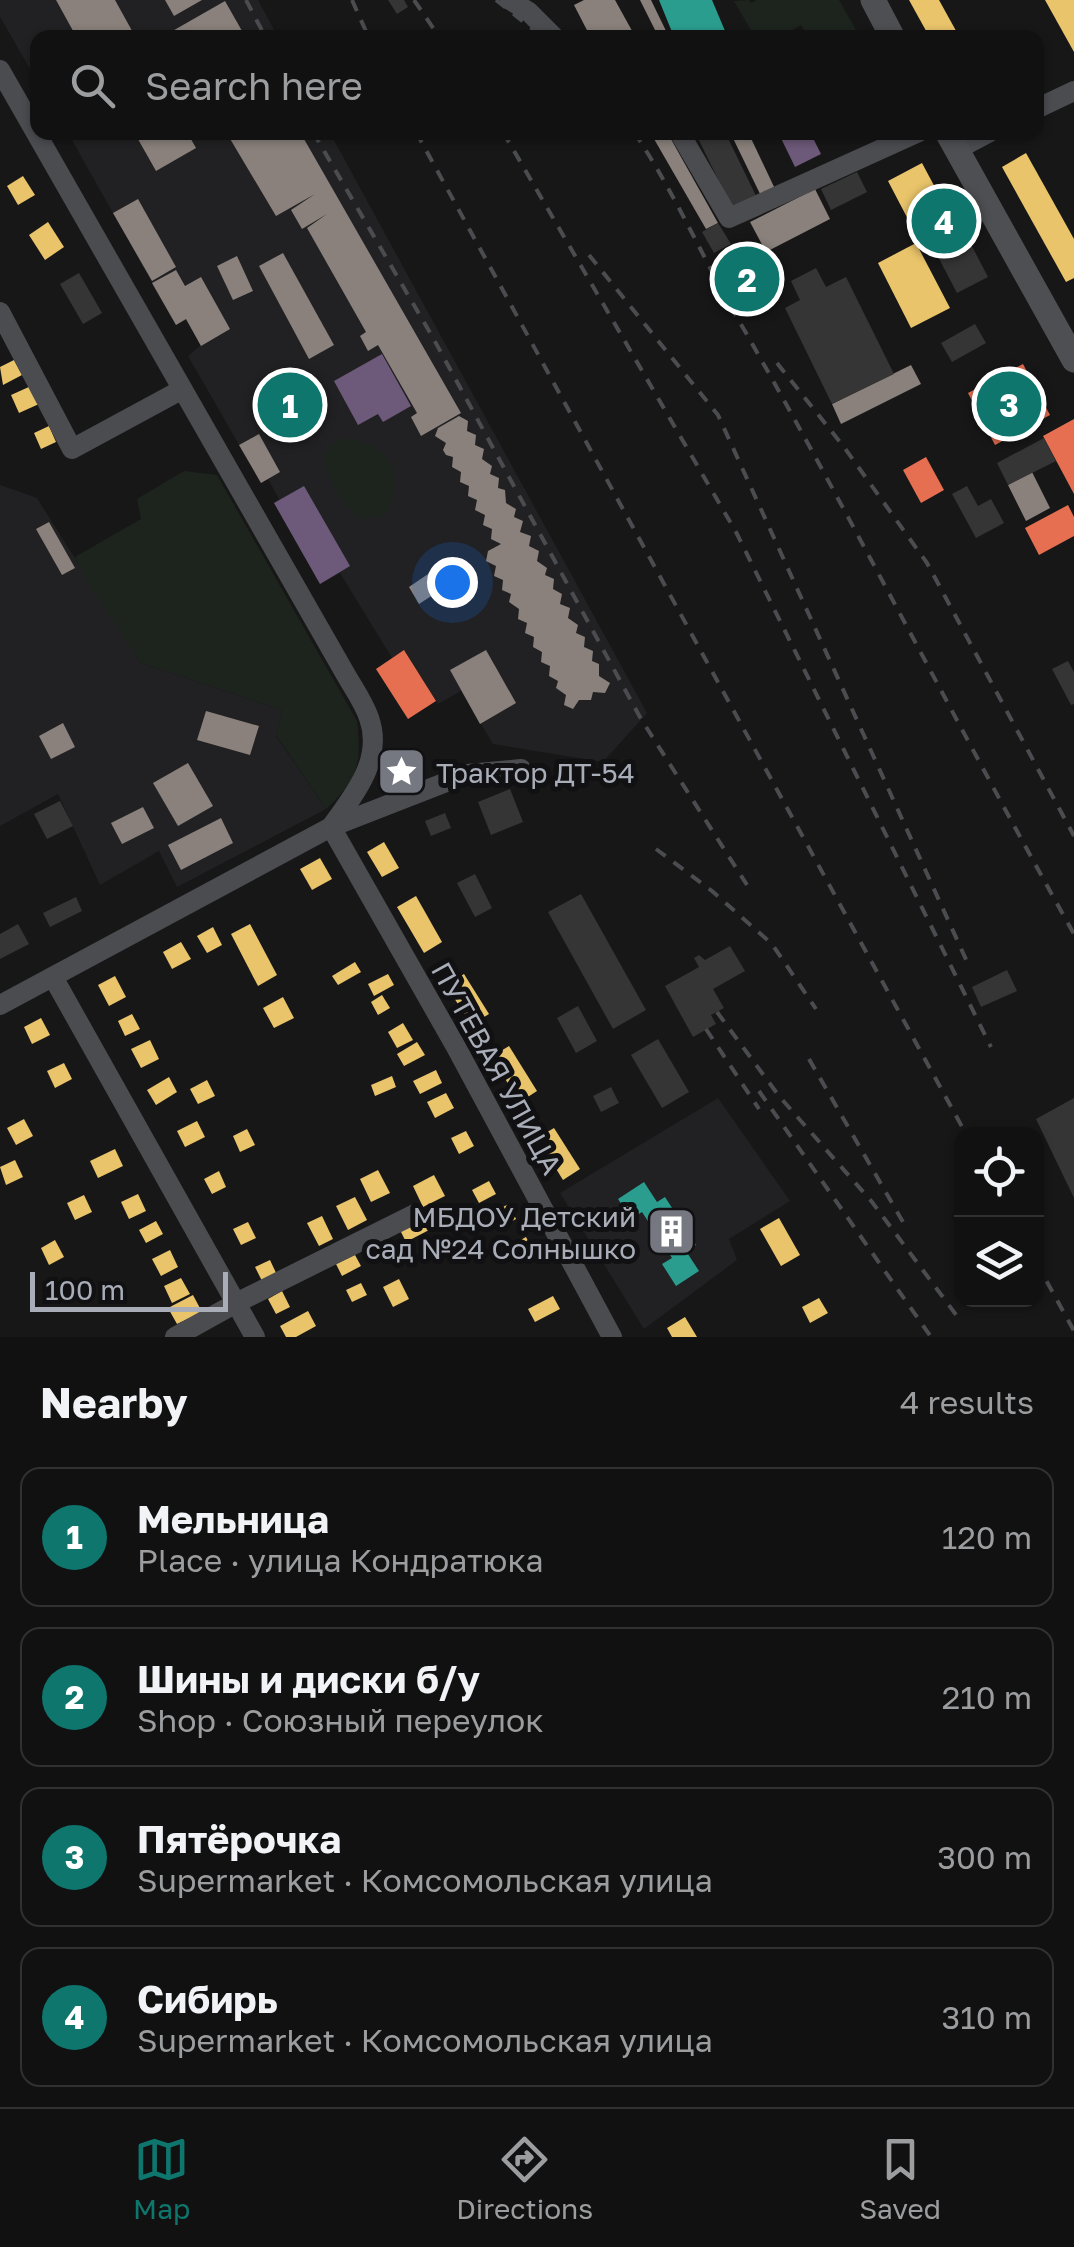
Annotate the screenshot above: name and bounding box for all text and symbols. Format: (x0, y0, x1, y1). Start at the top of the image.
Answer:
search box (30, 30, 1044, 140)
icon: search (65, 58, 120, 113)
text: Search here (145, 63, 363, 108)
pin: 4 (912, 184, 976, 258)
pin: 2 (714, 242, 780, 316)
pin: 3 (976, 366, 1042, 442)
pin: 1 (258, 368, 322, 442)
your location (427, 557, 478, 608)
place icon: Трактор ДТ-54 (375, 746, 427, 798)
place label: Трактор ДТ-54 (436, 756, 635, 789)
street label: ПУТЕВАЯ УЛИЦА (425, 956, 569, 1180)
map controls (954, 1127, 1044, 1307)
button: locate (954, 1127, 1044, 1217)
place label: МБДОУ Детский сад №24 Солнышко (366, 1200, 636, 1265)
building icon: МБДОУ Детский сад №24 Солнышко (645, 1206, 697, 1258)
button: layers (954, 1217, 1044, 1307)
scale bar (30, 1267, 228, 1312)
text: 100 m (45, 1273, 125, 1306)
text: Nearby (40, 1377, 188, 1427)
text: 4 results (900, 1383, 1034, 1421)
text: Мельница (137, 1496, 329, 1541)
text: 1 (66, 1518, 83, 1556)
text: 120 m (942, 1518, 1032, 1556)
text: Place · улица Кондратюка (137, 1541, 544, 1579)
text: Шины и диски б/у (137, 1656, 480, 1701)
text: 2 (65, 1678, 84, 1716)
text: 210 m (942, 1678, 1032, 1716)
text: Shop · Союзный переулок (137, 1701, 544, 1739)
text: Пятёрочка (137, 1816, 341, 1861)
text: 3 (65, 1838, 84, 1876)
text: 300 m (937, 1838, 1032, 1876)
text: Supermarket · Комсомольская улица (137, 1861, 713, 1899)
text: Сибирь (137, 1976, 278, 2021)
text: 4 (64, 1998, 85, 2036)
text: 310 m (942, 1998, 1032, 2036)
text: Supermarket · Комсомольская улица (137, 2021, 713, 2059)
tab: Map (133, 2132, 190, 2225)
tab: Directions (456, 2132, 593, 2225)
tab: Saved (859, 2132, 941, 2225)

